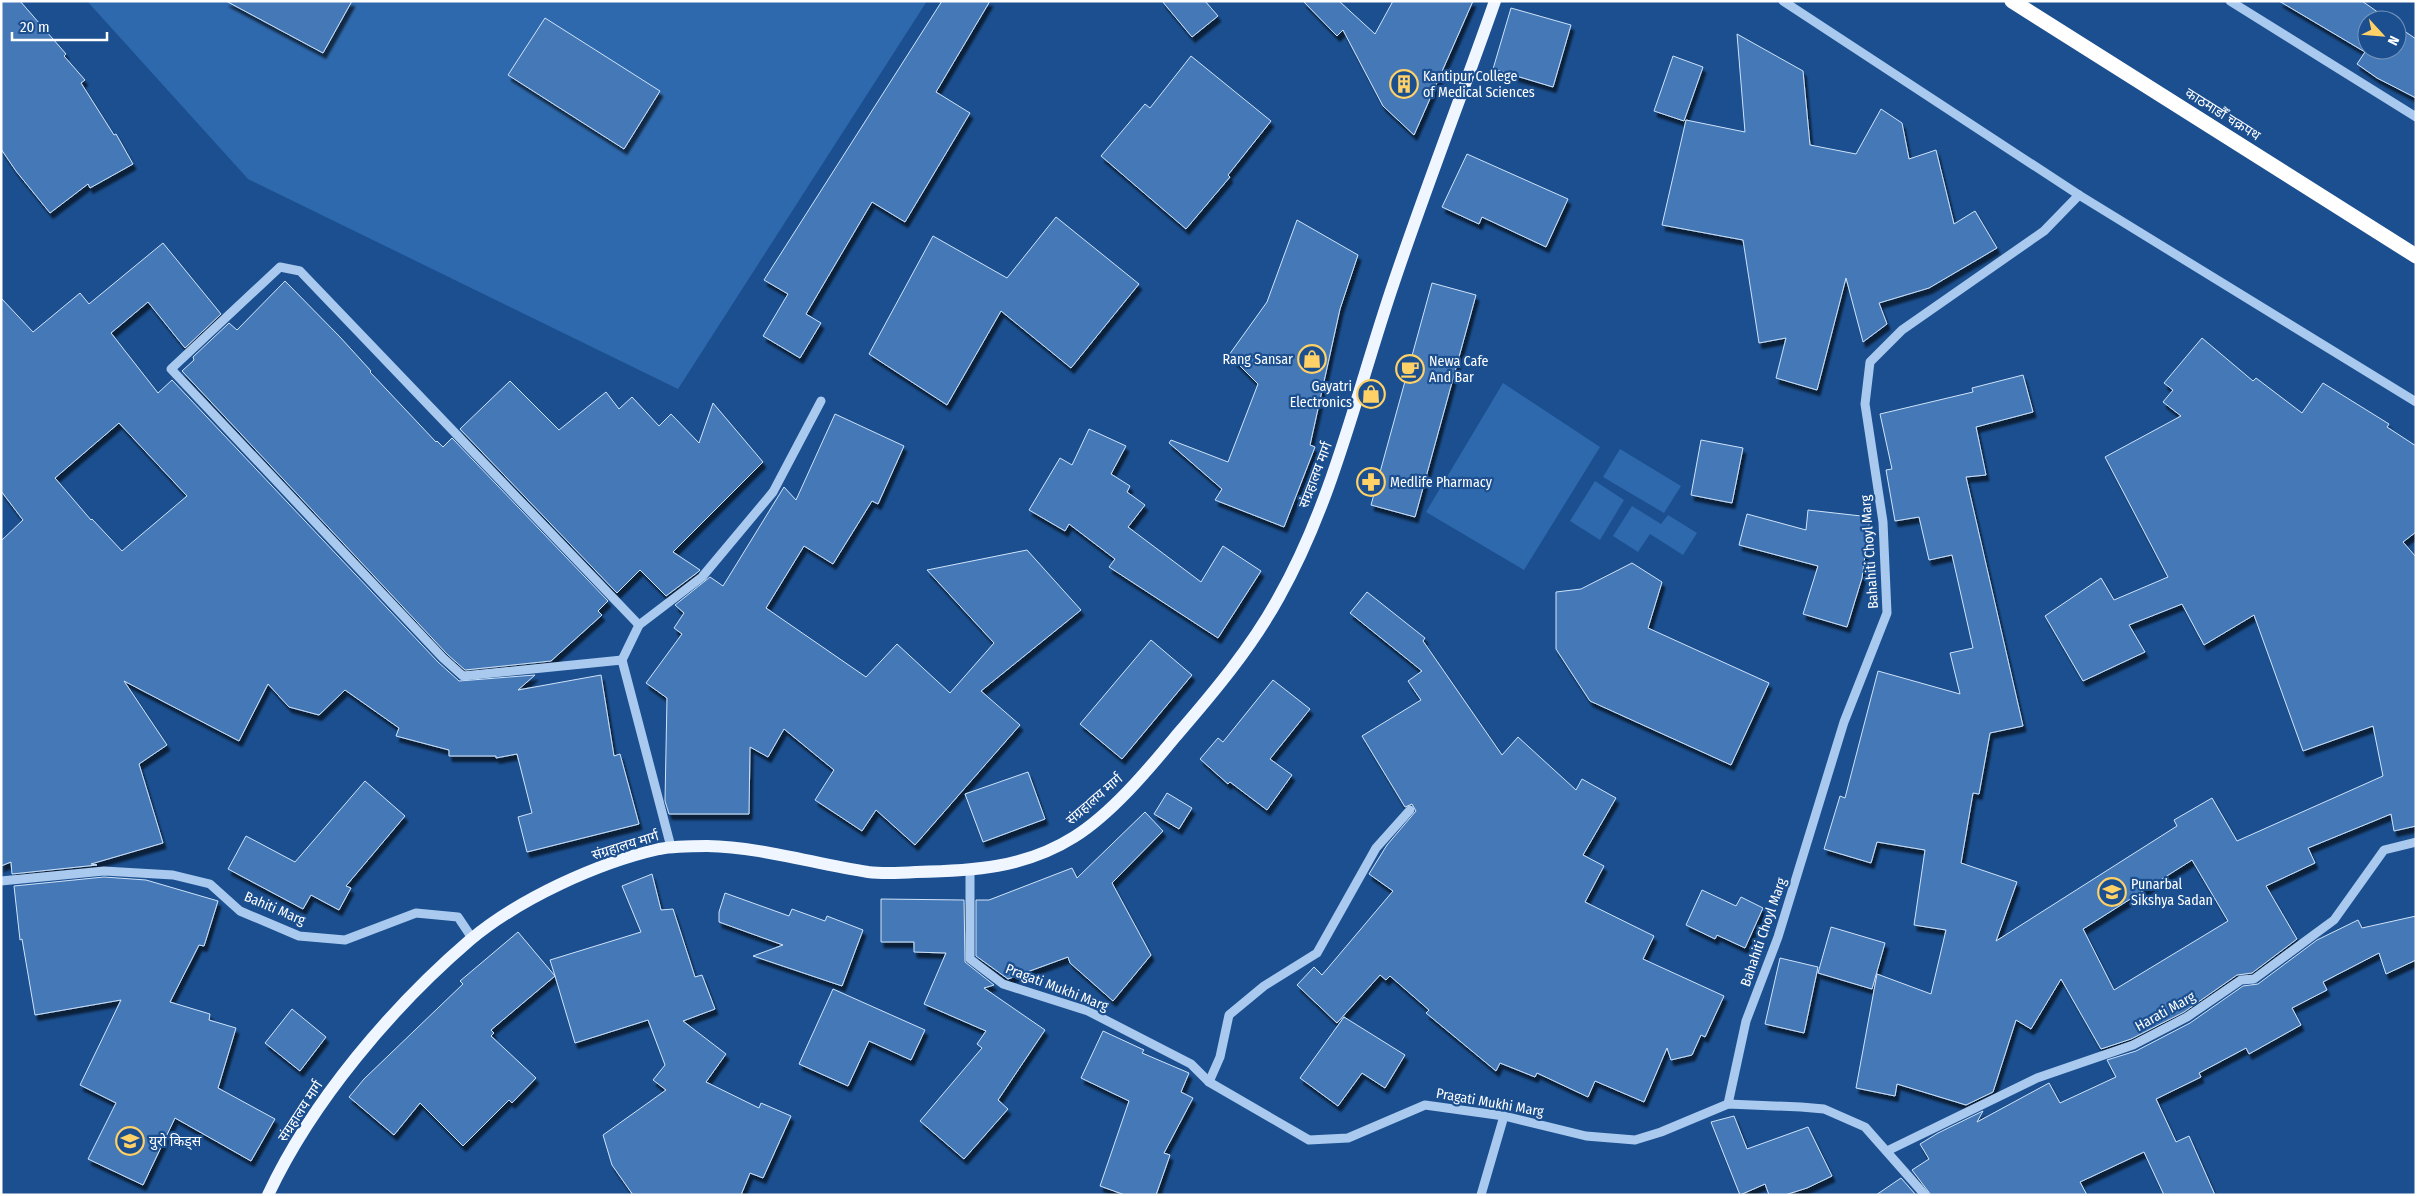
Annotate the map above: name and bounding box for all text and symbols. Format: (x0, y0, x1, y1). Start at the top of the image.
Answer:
scale bar (12, 10, 108, 42)
north arrow (2357, 10, 2407, 60)
text: 20 m (20, 18, 50, 36)
text: N (2384, 33, 2403, 48)
place label: Kantipur College of Medical Sciences (1423, 68, 1535, 101)
building icon: Kantipur College of Medical Sciences (1389, 69, 1419, 99)
street label: काठमाडाैँ चक्रपथ (2182, 85, 2264, 145)
shop icon: Rang Sansar (1297, 344, 1327, 374)
place label: Rang Sansar (1223, 351, 1293, 368)
place label: Newa Cafe And Bar (1429, 353, 1489, 386)
cafe icon: Newa Cafe And Bar (1395, 354, 1425, 384)
place label: Gayatri Electronics (1290, 378, 1352, 411)
shop icon: Gayatri Electronics (1356, 379, 1386, 409)
street label: संग्रहालय मार्ग (1295, 439, 1336, 511)
pharmacy icon: Medlife Pharmacy (1356, 467, 1386, 497)
place label: Medlife Pharmacy (1390, 474, 1493, 491)
street label: Bahahiti Choyl Marg (1857, 494, 1882, 609)
street label: संग्रहालय मार्ग (1063, 770, 1127, 828)
street label: संग्रहालय मार्ग (590, 827, 662, 864)
street label: Bahahiti Choyl Marg (1737, 875, 1790, 989)
place label: Punarbal Sikshya Sadan (2131, 876, 2213, 909)
school or university icon: Punarbal Sikshya Sadan (2097, 877, 2127, 907)
street label: Bahiti Marg (242, 888, 308, 929)
street label: Pragati Mukhi Marg (1003, 960, 1111, 1015)
street label: Harati Marg (2132, 988, 2199, 1035)
street label: संग्रहालय मार्ग (274, 1077, 327, 1145)
street label: Pragati Mukhi Marg (1435, 1085, 1545, 1120)
school or university icon: युरो किड्स (115, 1126, 145, 1156)
place label: युरो किड्स (149, 1133, 202, 1151)

